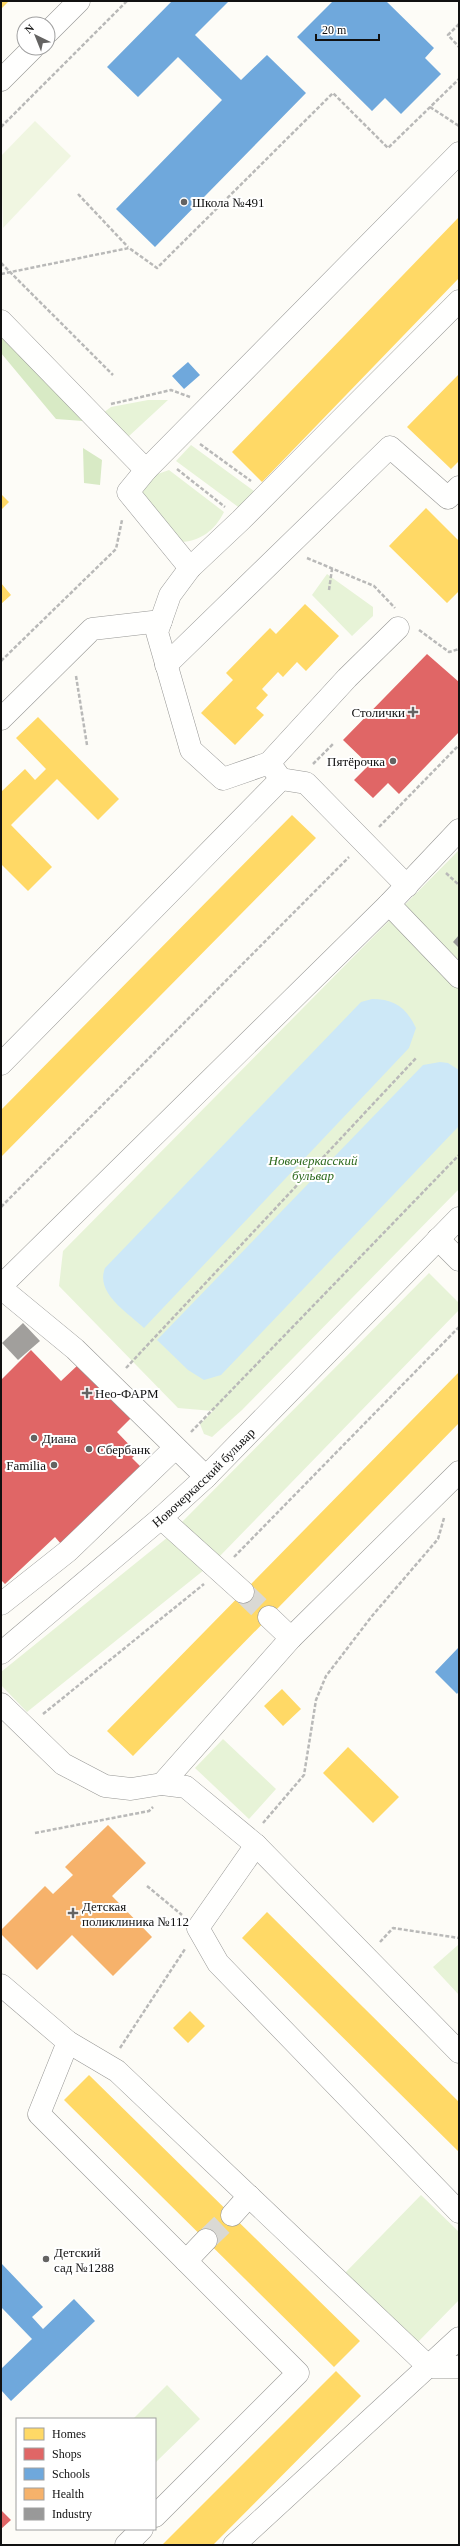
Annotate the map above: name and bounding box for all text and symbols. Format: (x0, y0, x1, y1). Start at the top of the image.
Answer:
north arrow (16, 16, 56, 56)
scale bar (316, 16, 379, 42)
text: N (22, 22, 36, 36)
text: 20 m (322, 23, 347, 37)
place label: Школа №491 (192, 195, 265, 210)
marker: Школа №491 (179, 197, 189, 207)
place label: Столички (351, 705, 405, 720)
marker: Столички (408, 707, 418, 717)
place label: Пятёрочка (327, 754, 385, 769)
marker: Пятёрочка (388, 756, 398, 766)
park label: Новочеркасский бульвар (268, 1153, 358, 1183)
place label: Нео-ФАРМ (95, 1386, 159, 1401)
marker: Нео-ФАРМ (82, 1388, 92, 1398)
street label: Новочеркасский бульвар (149, 1425, 258, 1530)
place label: Диана (42, 1431, 77, 1446)
marker: Диана (29, 1433, 39, 1443)
place label: Сбербанк (97, 1442, 151, 1457)
marker: Сбербанк (84, 1444, 94, 1454)
place label: Familia (6, 1458, 46, 1473)
marker: Familia (49, 1460, 59, 1470)
place label: Детская поликлиника №112 (82, 1899, 189, 1929)
marker: Детская поликлиника №112 (67, 1907, 79, 1919)
place label: Детский сад №1288 (54, 2245, 114, 2275)
marker: Детский сад №1288 (41, 2254, 51, 2264)
legend (16, 2418, 156, 2530)
text: Homes (52, 2427, 86, 2441)
text: Shops (52, 2447, 82, 2461)
text: Schools (52, 2467, 90, 2481)
text: Health (52, 2487, 84, 2501)
text: Industry (52, 2507, 92, 2521)

